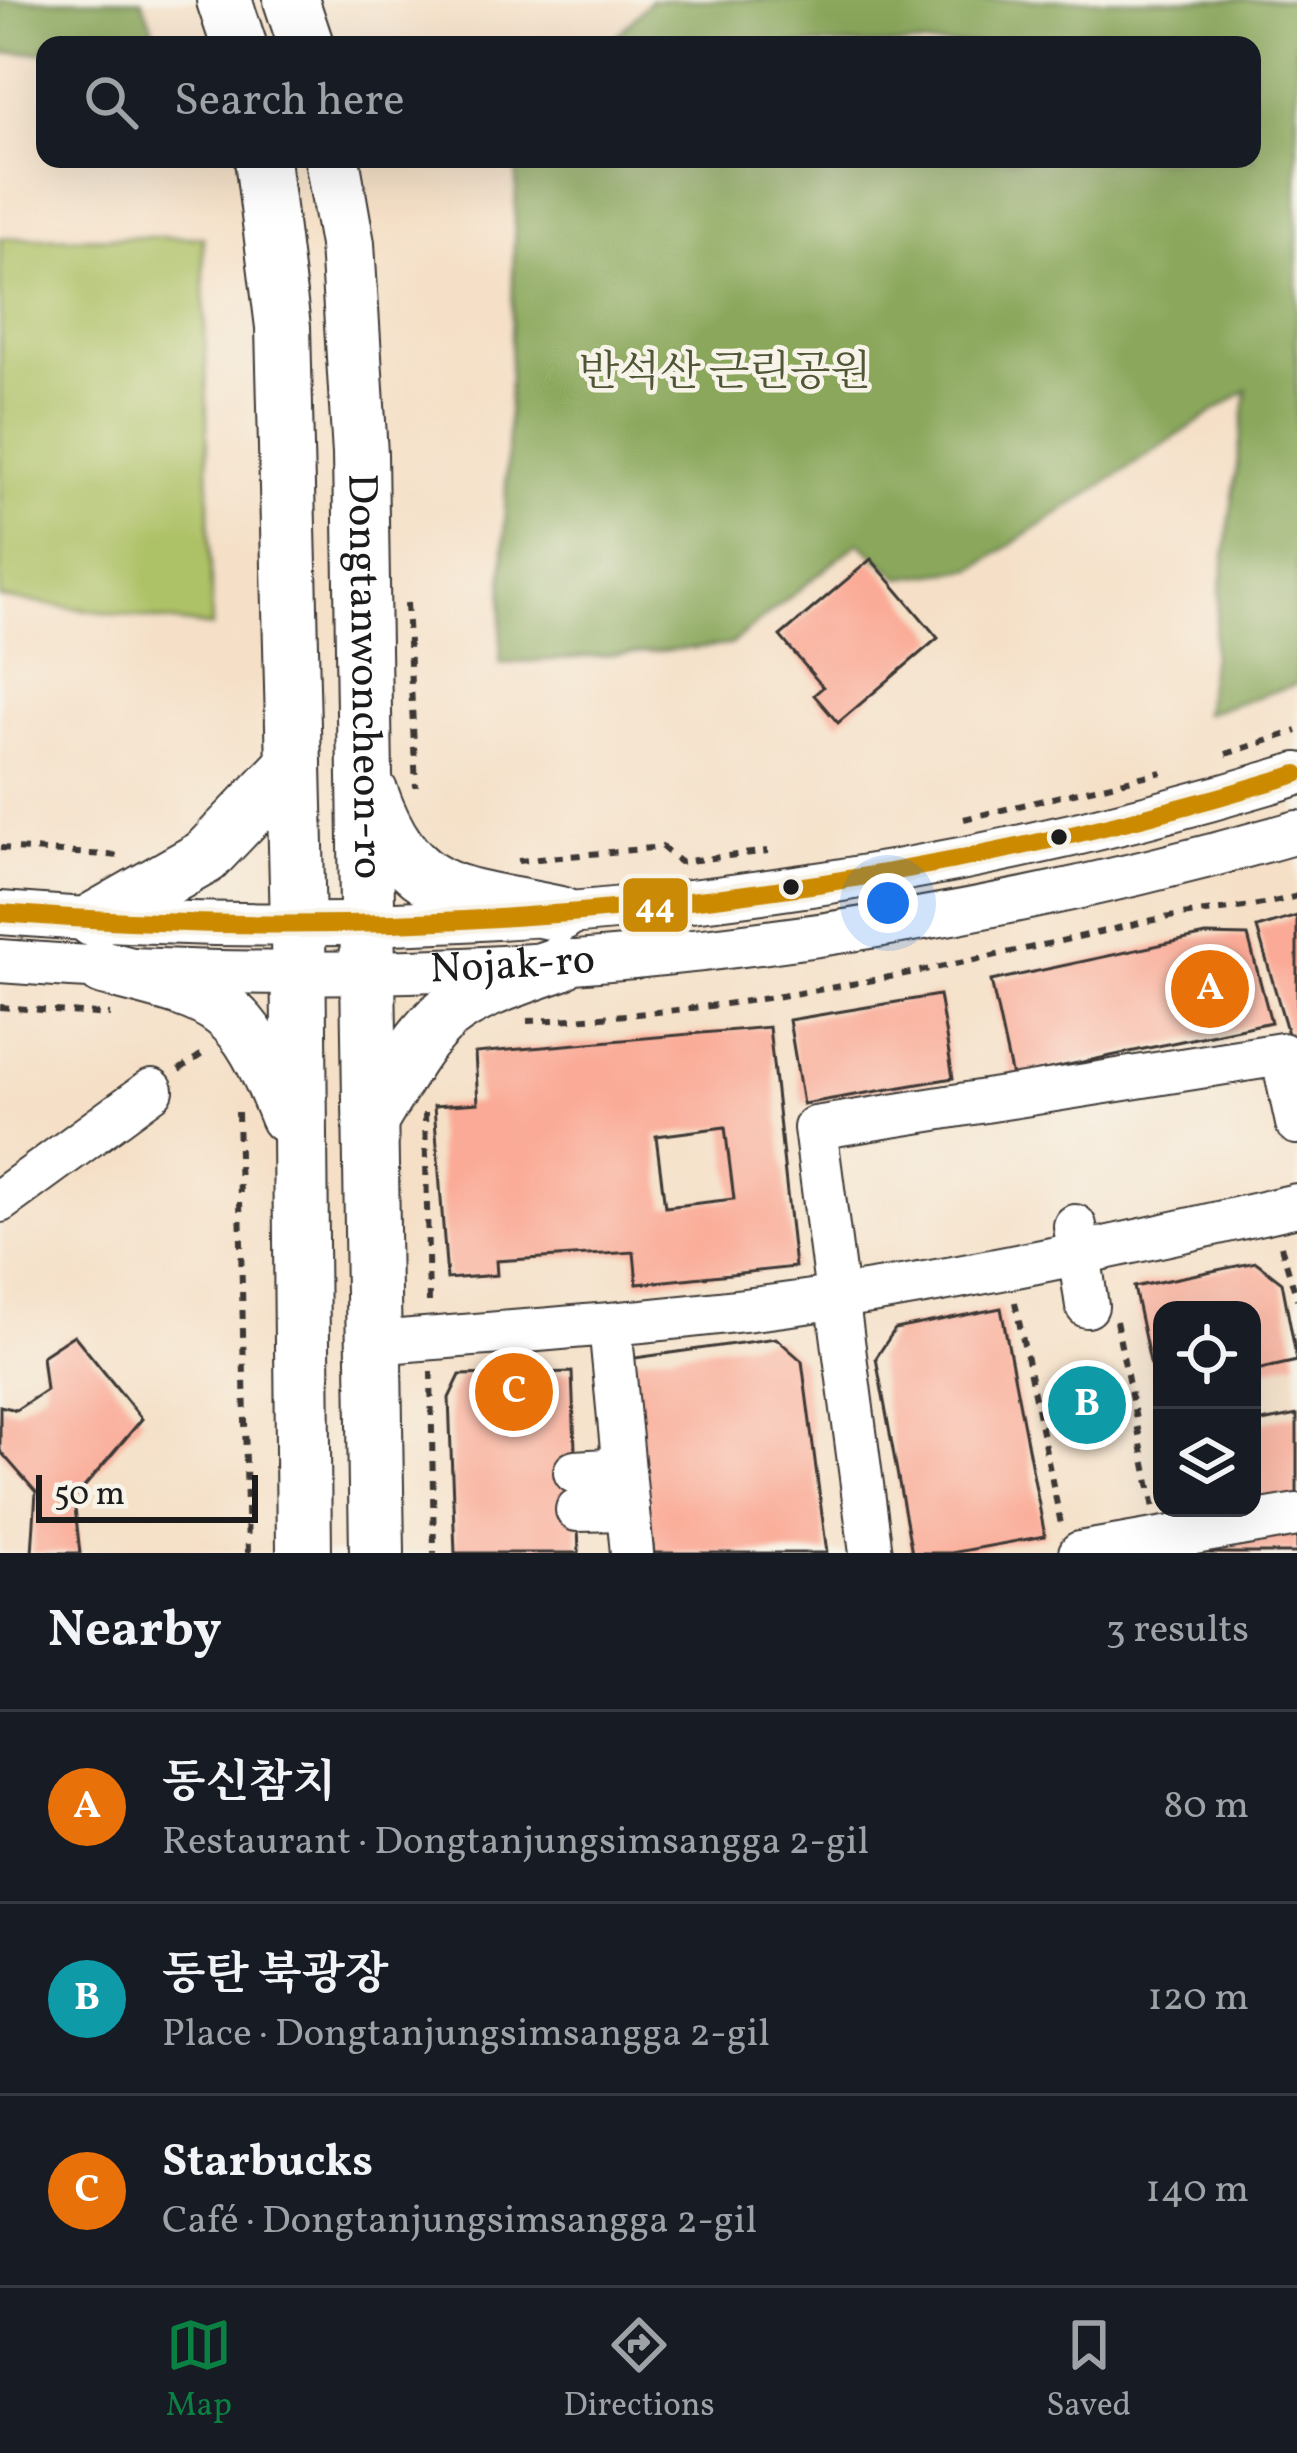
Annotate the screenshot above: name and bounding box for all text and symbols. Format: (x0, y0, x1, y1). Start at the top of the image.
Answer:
search box (36, 36, 1261, 168)
icon: search (78, 69, 144, 135)
text: Search here (174, 71, 405, 134)
park label: 반석산 근린공원 (579, 345, 871, 404)
street label: Dongtanwoncheon-ro (331, 473, 396, 880)
unlabelled marker (1048, 826, 1070, 848)
your location (858, 873, 918, 933)
line badge: 44 (621, 876, 690, 934)
unlabelled marker (780, 876, 802, 898)
text: 44 (635, 886, 675, 932)
street label: Nojak-ro (429, 931, 597, 1000)
pin: A (1171, 944, 1249, 1034)
map controls (1153, 1301, 1261, 1517)
button: locate (1153, 1301, 1261, 1409)
pin: C (475, 1347, 553, 1437)
pin: B (1048, 1360, 1126, 1450)
button: layers (1153, 1409, 1261, 1517)
scale bar (36, 1469, 258, 1522)
text: 50 m (54, 1473, 125, 1519)
text: Nearby (48, 1596, 222, 1667)
text: 3 results (1106, 1604, 1249, 1658)
text: 동신참치 (162, 1753, 336, 1816)
text: A (73, 1780, 101, 1834)
text: 80 m (1163, 1780, 1249, 1834)
text: Restaurant · Dongtanjungsimsangga 2-gil (162, 1816, 869, 1870)
text: 동탄 북광장 (162, 1945, 388, 2008)
text: B (74, 1972, 100, 2026)
text: 120 m (1148, 1972, 1249, 2026)
text: Place · Dongtanjungsimsangga 2-gil (162, 2008, 770, 2062)
text: Starbucks (162, 2132, 373, 2195)
text: C (74, 2164, 100, 2218)
text: 140 m (1146, 2164, 1249, 2218)
text: Café · Dongtanjungsimsangga 2-gil (162, 2195, 757, 2249)
tab: Map (166, 2312, 232, 2430)
tab: Directions (563, 2312, 715, 2430)
tab: Saved (1046, 2312, 1131, 2430)

